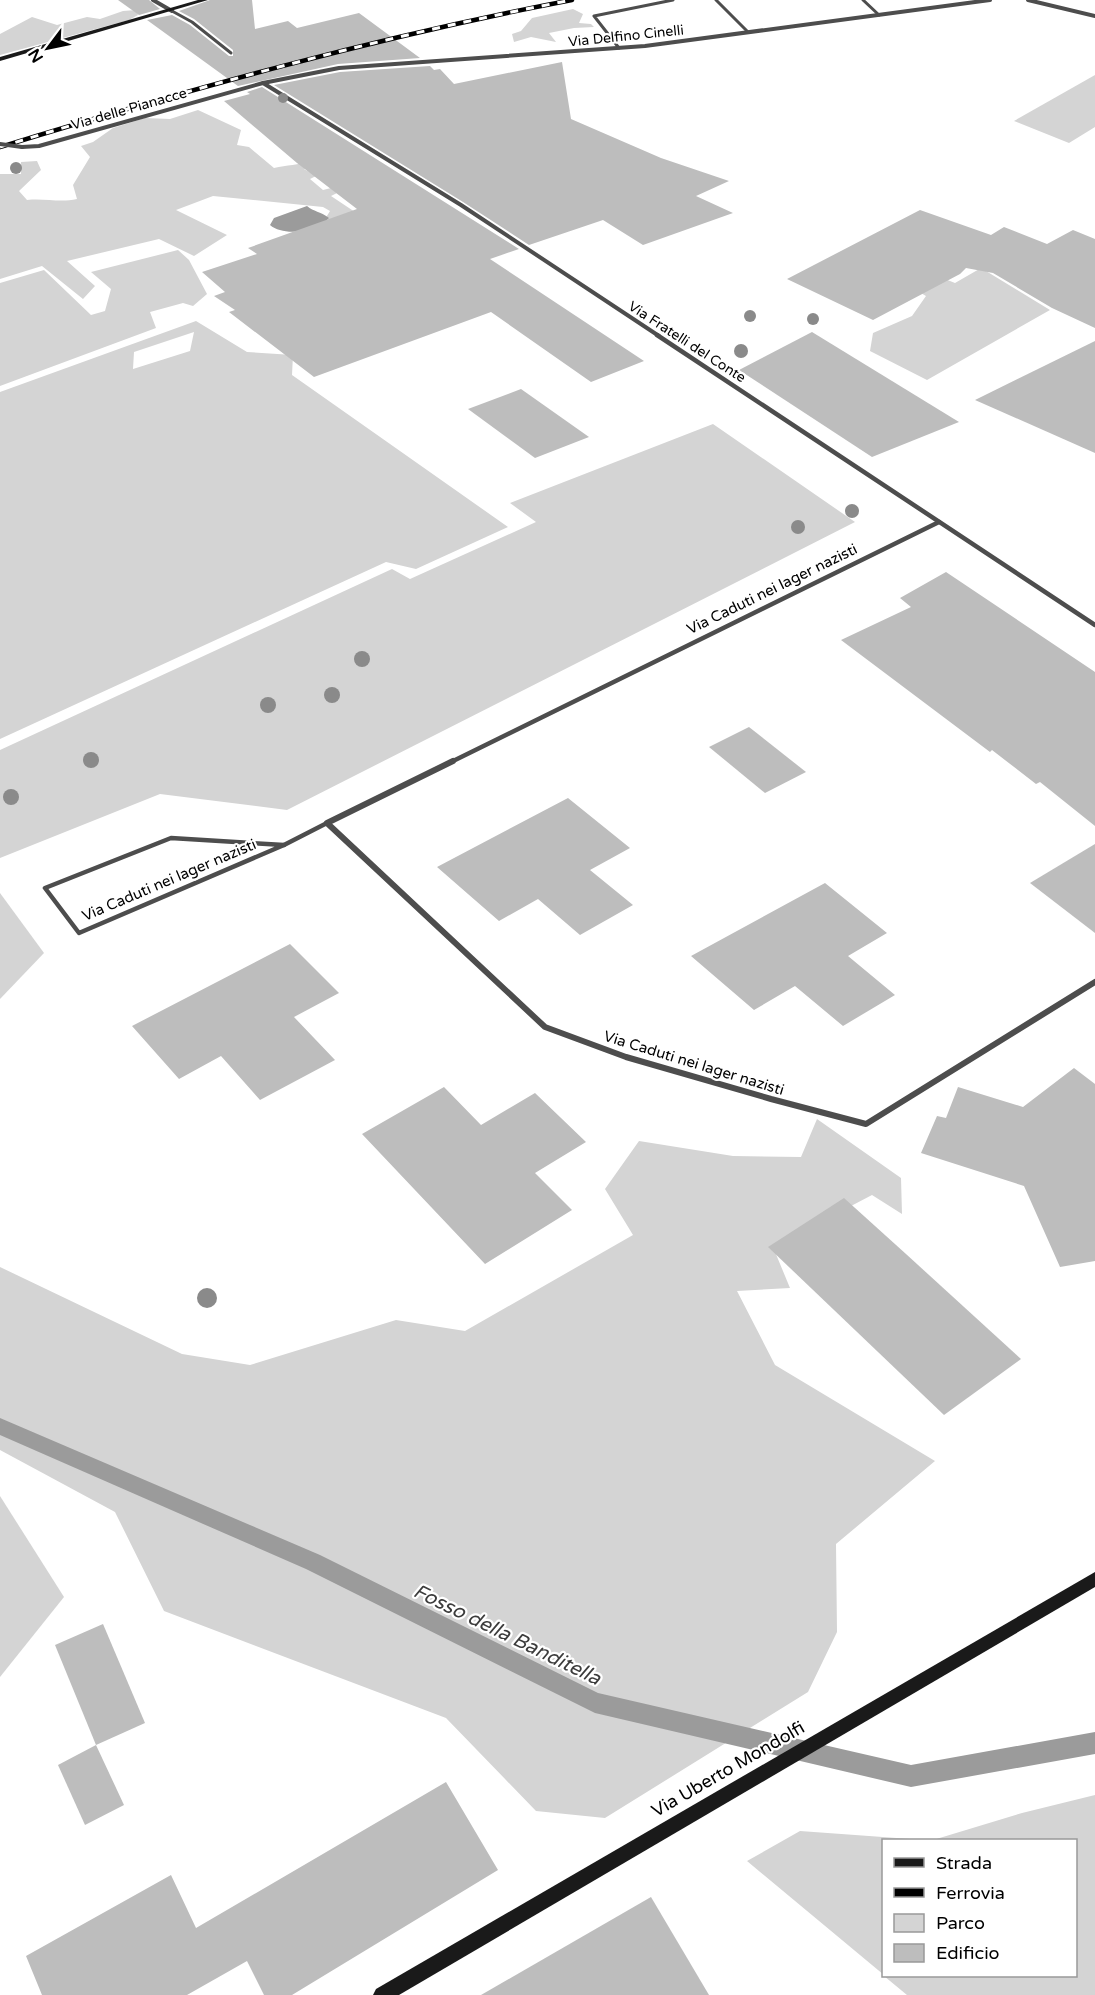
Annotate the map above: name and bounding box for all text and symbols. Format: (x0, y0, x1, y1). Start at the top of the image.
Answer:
north arrow (18, 18, 78, 78)
street label: Via Delfino Cinelli (567, 21, 685, 51)
text: N (24, 45, 48, 66)
street label: Via delle Pianacce (69, 84, 189, 134)
street label: Via Fratelli del Conte (625, 298, 749, 386)
street label: Via Caduti nei lager nazisti (684, 540, 860, 638)
street label: Via Caduti nei lager nazisti (79, 835, 259, 925)
street label: Via Caduti nei lager nazisti (602, 1027, 786, 1099)
water label: Fosso della Banditella (409, 1579, 605, 1691)
street label: Via Uberto Mondolfi (648, 1716, 808, 1822)
legend (882, 1839, 1077, 1977)
text: Strada (936, 1852, 992, 1874)
text: Ferrovia (936, 1882, 1005, 1904)
text: Parco (936, 1912, 985, 1934)
text: Edificio (936, 1942, 1000, 1964)

